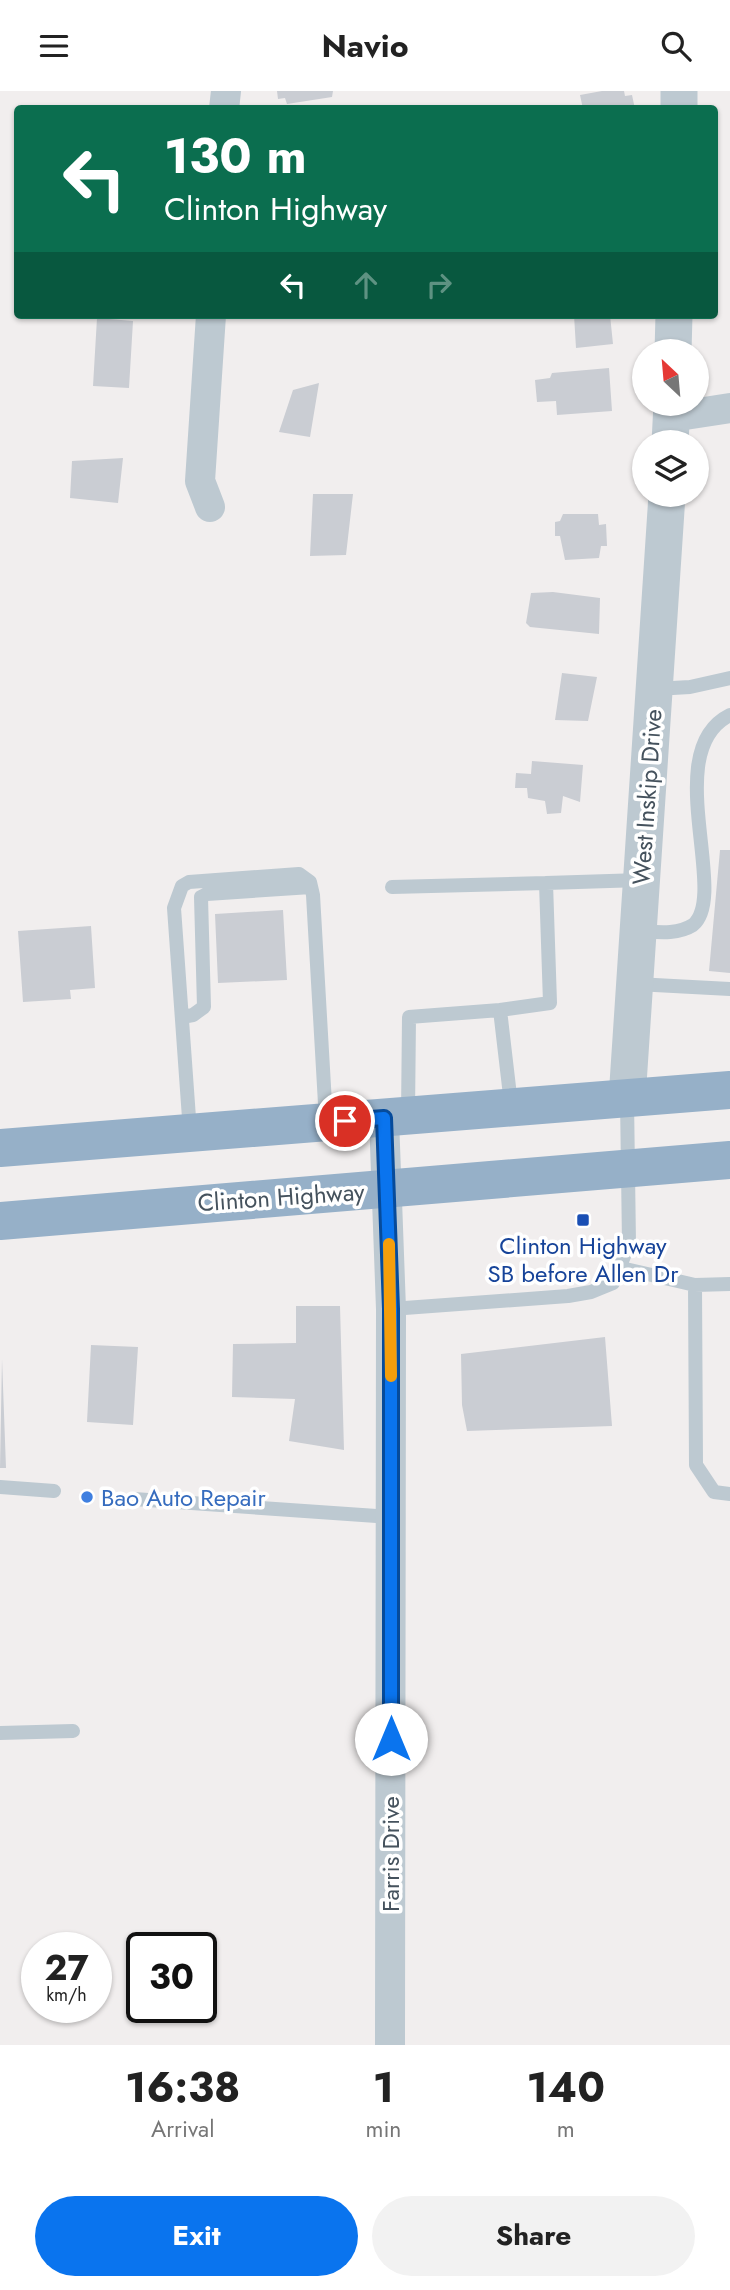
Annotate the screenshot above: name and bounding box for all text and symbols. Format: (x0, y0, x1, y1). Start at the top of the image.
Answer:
text: Navio (321, 23, 409, 69)
icon: menu (35, 27, 73, 65)
icon: search (657, 27, 695, 65)
text: 130 m (164, 121, 307, 191)
icon: left (49, 133, 140, 224)
text: Clinton Highway (164, 186, 387, 232)
icon: left (274, 266, 312, 304)
icon: ahead (347, 266, 385, 304)
icon: right (420, 266, 458, 304)
north arrow (632, 339, 709, 417)
map controls (632, 339, 709, 507)
button: layers (632, 430, 709, 507)
street label: West Inskip Drive (623, 708, 671, 886)
pin (315, 1091, 375, 1151)
icon: arrive (326, 1102, 364, 1140)
street label: Clinton Highway (196, 1174, 366, 1220)
marker: Clinton Highway SB before Allen Dr (575, 1212, 591, 1228)
place label: Clinton Highway SB before Allen Dr (488, 1228, 679, 1291)
place label: Bao Auto Repair (101, 1480, 267, 1515)
marker: Bao Auto Repair (79, 1489, 95, 1505)
position arrow (354, 1702, 428, 1776)
street label: Farris Drive (373, 1796, 408, 1912)
speed limit sign: 30 (126, 1932, 217, 2023)
text: 27 (44, 1943, 89, 1993)
text: km/h (46, 1982, 87, 2008)
text: 16:38 (125, 2057, 240, 2118)
text: 1 (373, 2057, 394, 2118)
text: 140 (526, 2057, 605, 2118)
text: Arrival (151, 2112, 214, 2146)
text: min (365, 2112, 401, 2146)
text: m (557, 2112, 575, 2146)
button: Exit (35, 2196, 358, 2276)
button: Share (372, 2196, 695, 2276)

